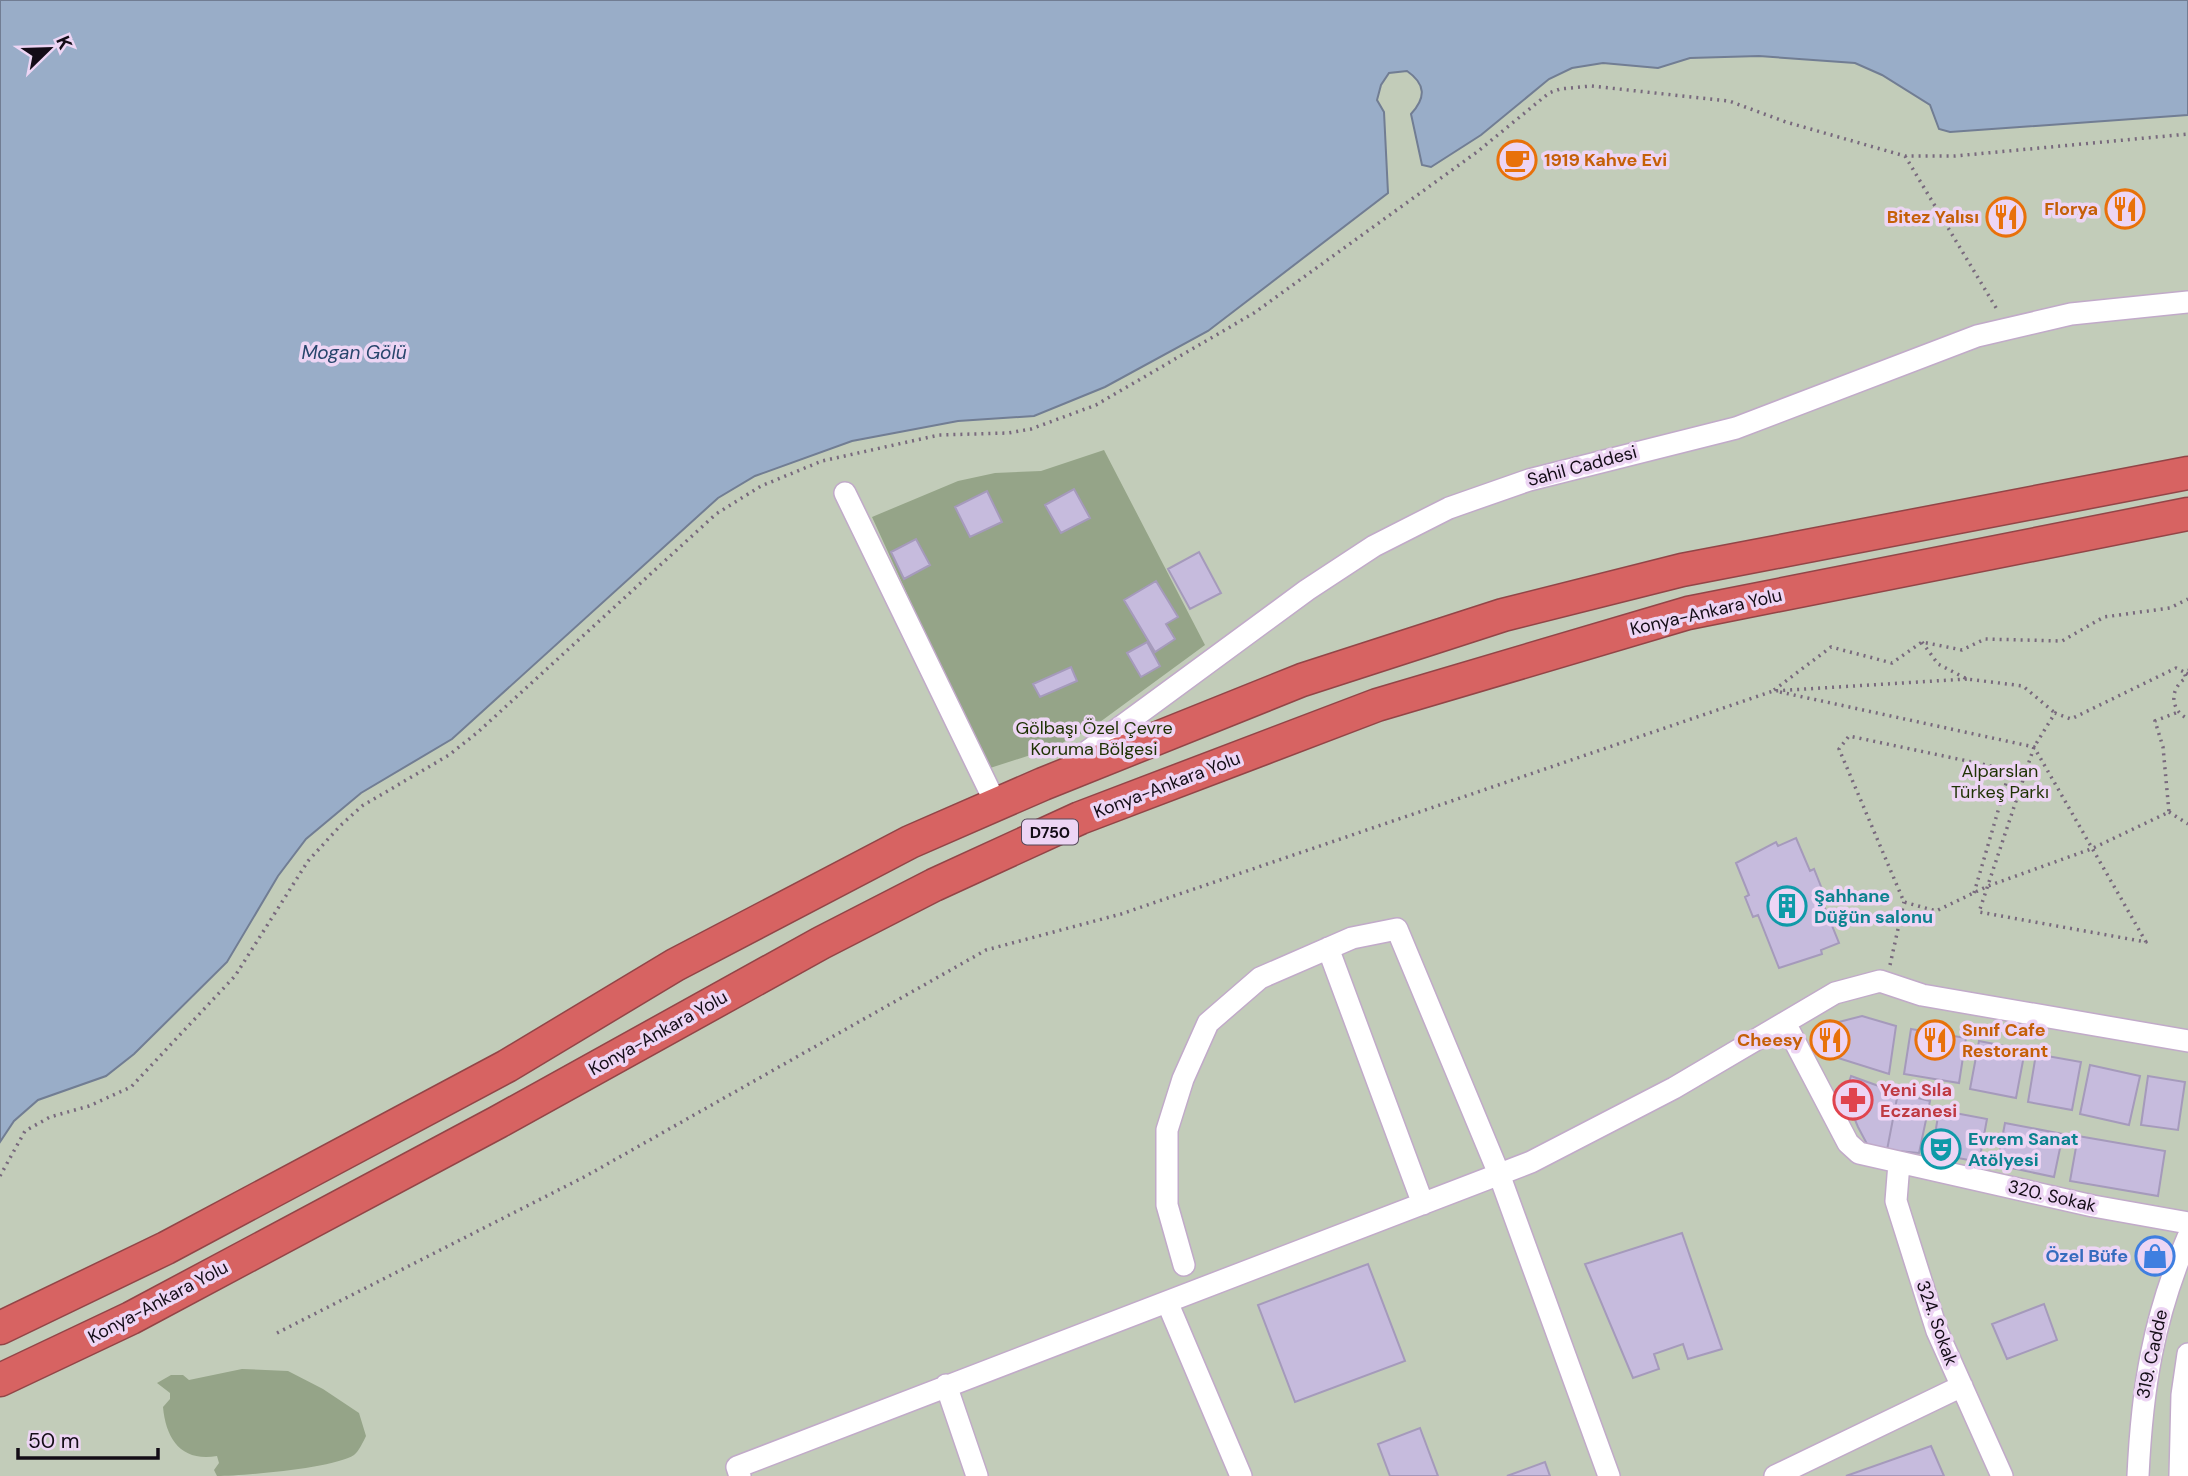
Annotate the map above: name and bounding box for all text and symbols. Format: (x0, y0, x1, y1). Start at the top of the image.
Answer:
north arrow (14, 14, 84, 84)
text: K (50, 32, 78, 53)
cafe icon: 1919 Kahve Evi (1496, 139, 1538, 181)
place label: 1919 Kahve Evi (1544, 148, 1667, 172)
restaurant icon: Florya (2104, 188, 2146, 230)
restaurant icon: Bitez Yalısı (1985, 196, 2027, 238)
place label: Florya (2044, 197, 2098, 221)
place label: Bitez Yalısı (1887, 205, 1979, 229)
water label: Mogan Gölü (301, 340, 407, 365)
street label: Sahil Caddesi (1525, 440, 1639, 492)
street label: Konya-Ankara Yolu (1628, 583, 1784, 641)
park label: Gölbaşı Özel Çevre Koruma Bölgesi (1015, 716, 1173, 761)
street label: Konya-Ankara Yolu (1090, 746, 1244, 824)
park label: Alparslan Türkeş Parkı (1951, 759, 2049, 804)
road number: D750 (1022, 820, 1078, 845)
place label: Şahhane Düğün salonu (1814, 884, 1933, 929)
building icon: Şahhane Düğün salonu (1766, 885, 1808, 927)
street label: Konya-Ankara Yolu (584, 985, 732, 1081)
place label: Sınıf Cafe Restorant (1962, 1018, 2048, 1063)
restaurant icon: Cheesy (1809, 1019, 1851, 1061)
restaurant icon: Sınıf Cafe Restorant (1914, 1019, 1956, 1061)
place label: Cheesy (1737, 1028, 1803, 1052)
place label: Yeni Sıla Eczanesi (1880, 1078, 1957, 1123)
pharmacy icon: Yeni Sıla Eczanesi (1832, 1079, 1874, 1121)
place label: Evrem Sanat Atölyesi (1968, 1127, 2079, 1172)
theatre icon: Evrem Sanat Atölyesi (1920, 1128, 1962, 1170)
street label: 320. Sokak (2006, 1174, 2098, 1218)
shop icon: Özel Büfe (2134, 1235, 2176, 1277)
place label: Özel Büfe (2045, 1244, 2128, 1268)
street label: Konya-Ankara Yolu (84, 1255, 232, 1349)
street label: 324. Sokak (1911, 1277, 1963, 1369)
street label: 319. Cadde (2131, 1307, 2173, 1401)
scale bar (18, 1416, 158, 1460)
text: 50 m (28, 1427, 79, 1455)

